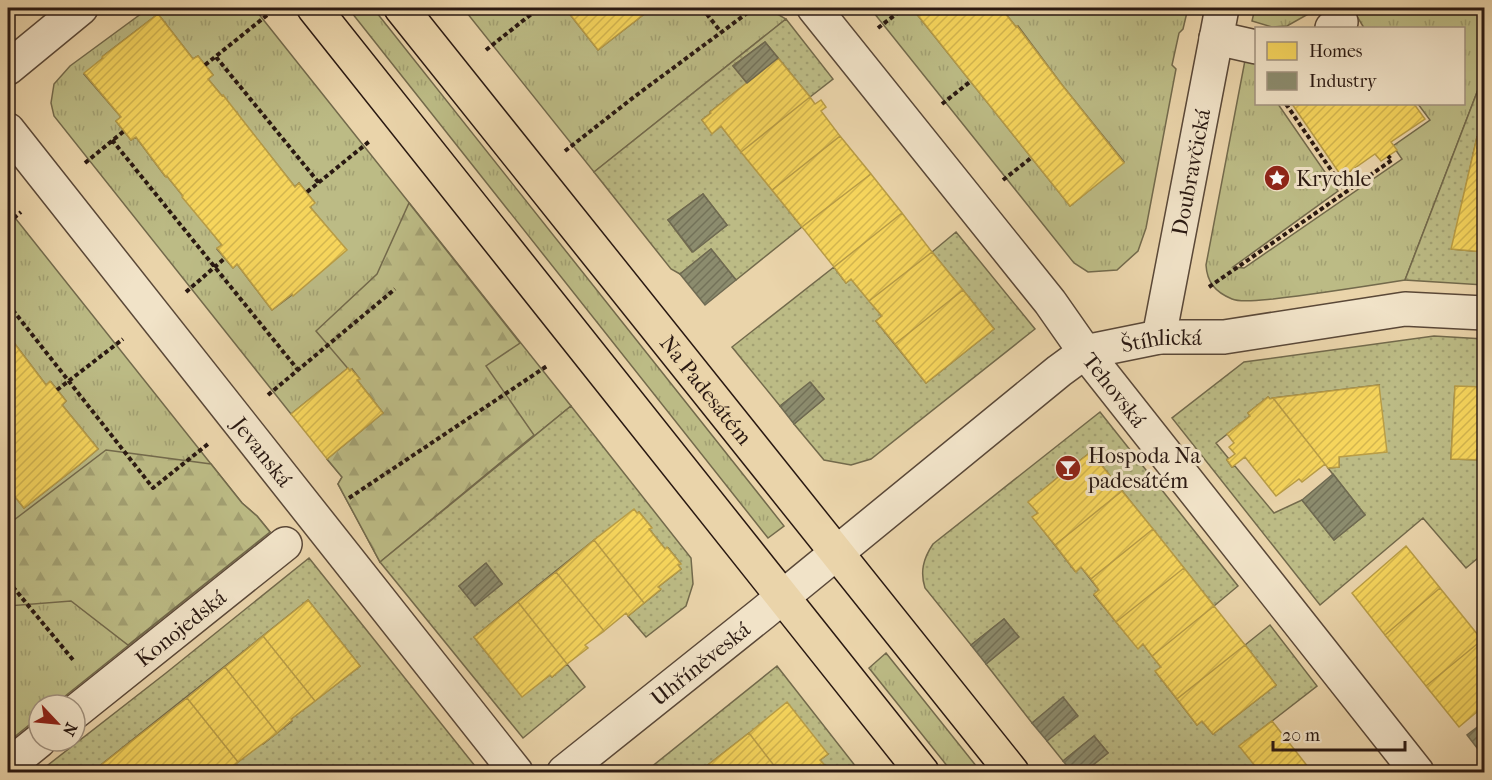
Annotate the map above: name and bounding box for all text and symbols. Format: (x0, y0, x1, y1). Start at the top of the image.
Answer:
legend (1255, 27, 1465, 105)
text: Homes (1309, 41, 1363, 62)
text: Industry (1309, 71, 1378, 92)
street label: Doubravčická (1167, 106, 1217, 238)
place icon: Krychle (1262, 163, 1292, 193)
place label: Krychle (1296, 166, 1372, 192)
street label: Štíhlická (1119, 325, 1203, 358)
street label: Na Padesátém (654, 331, 758, 451)
street label: Tehovská (1077, 348, 1152, 433)
street label: Jevanská (225, 410, 298, 493)
place label: Hospoda Na padesátém (1087, 443, 1202, 494)
bar icon: Hospoda Na padesátém (1053, 453, 1083, 483)
street label: Konojedská (131, 584, 232, 672)
street label: Uhříněveská (646, 616, 756, 712)
north arrow (27, 693, 87, 753)
scale bar (1273, 714, 1405, 752)
text: N (58, 720, 81, 740)
text: 20 m (1282, 725, 1320, 746)

